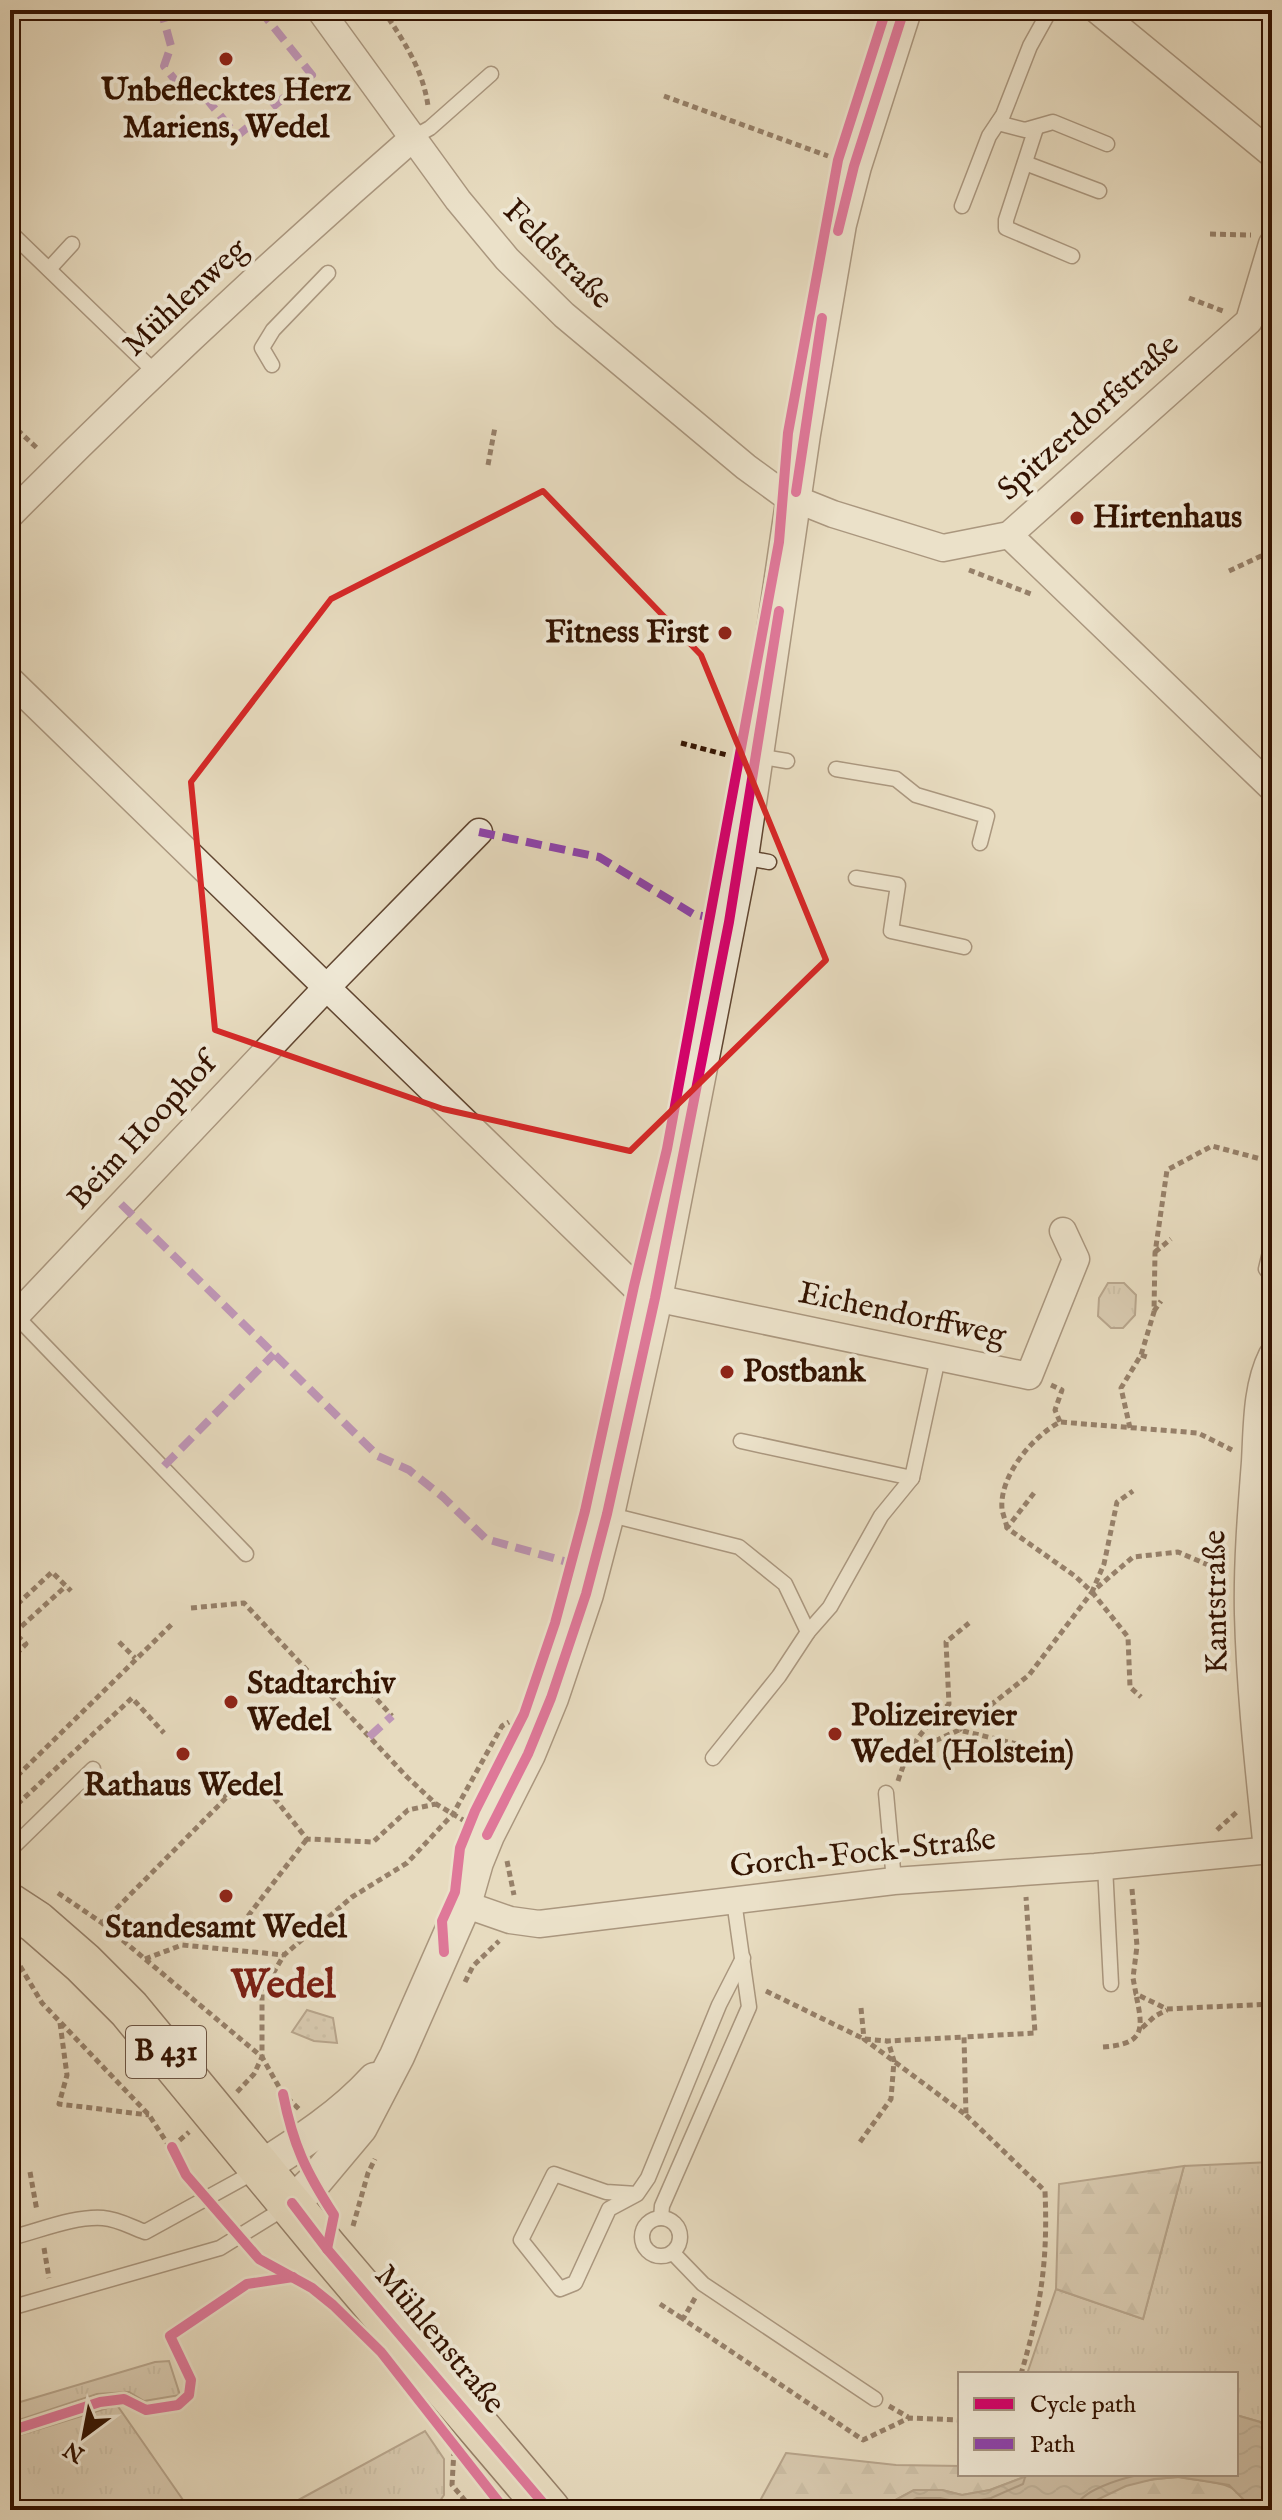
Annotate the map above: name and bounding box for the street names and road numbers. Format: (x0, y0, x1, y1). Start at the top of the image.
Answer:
street label: Feldstraße (493, 191, 621, 319)
street label: Mühlenweg (115, 229, 258, 366)
street label: Spitzerdorfstraße (989, 326, 1189, 510)
street label: Beim Hoophof (60, 1041, 230, 1219)
street label: Eichendorffweg (795, 1273, 1010, 1357)
street label: Kantstraße (1195, 1530, 1239, 1674)
street label: Gorch-Fock-Straße (728, 1820, 998, 1888)
road number: B 431 (126, 2026, 206, 2078)
street label: Mühlenstraße (365, 2257, 513, 2423)

